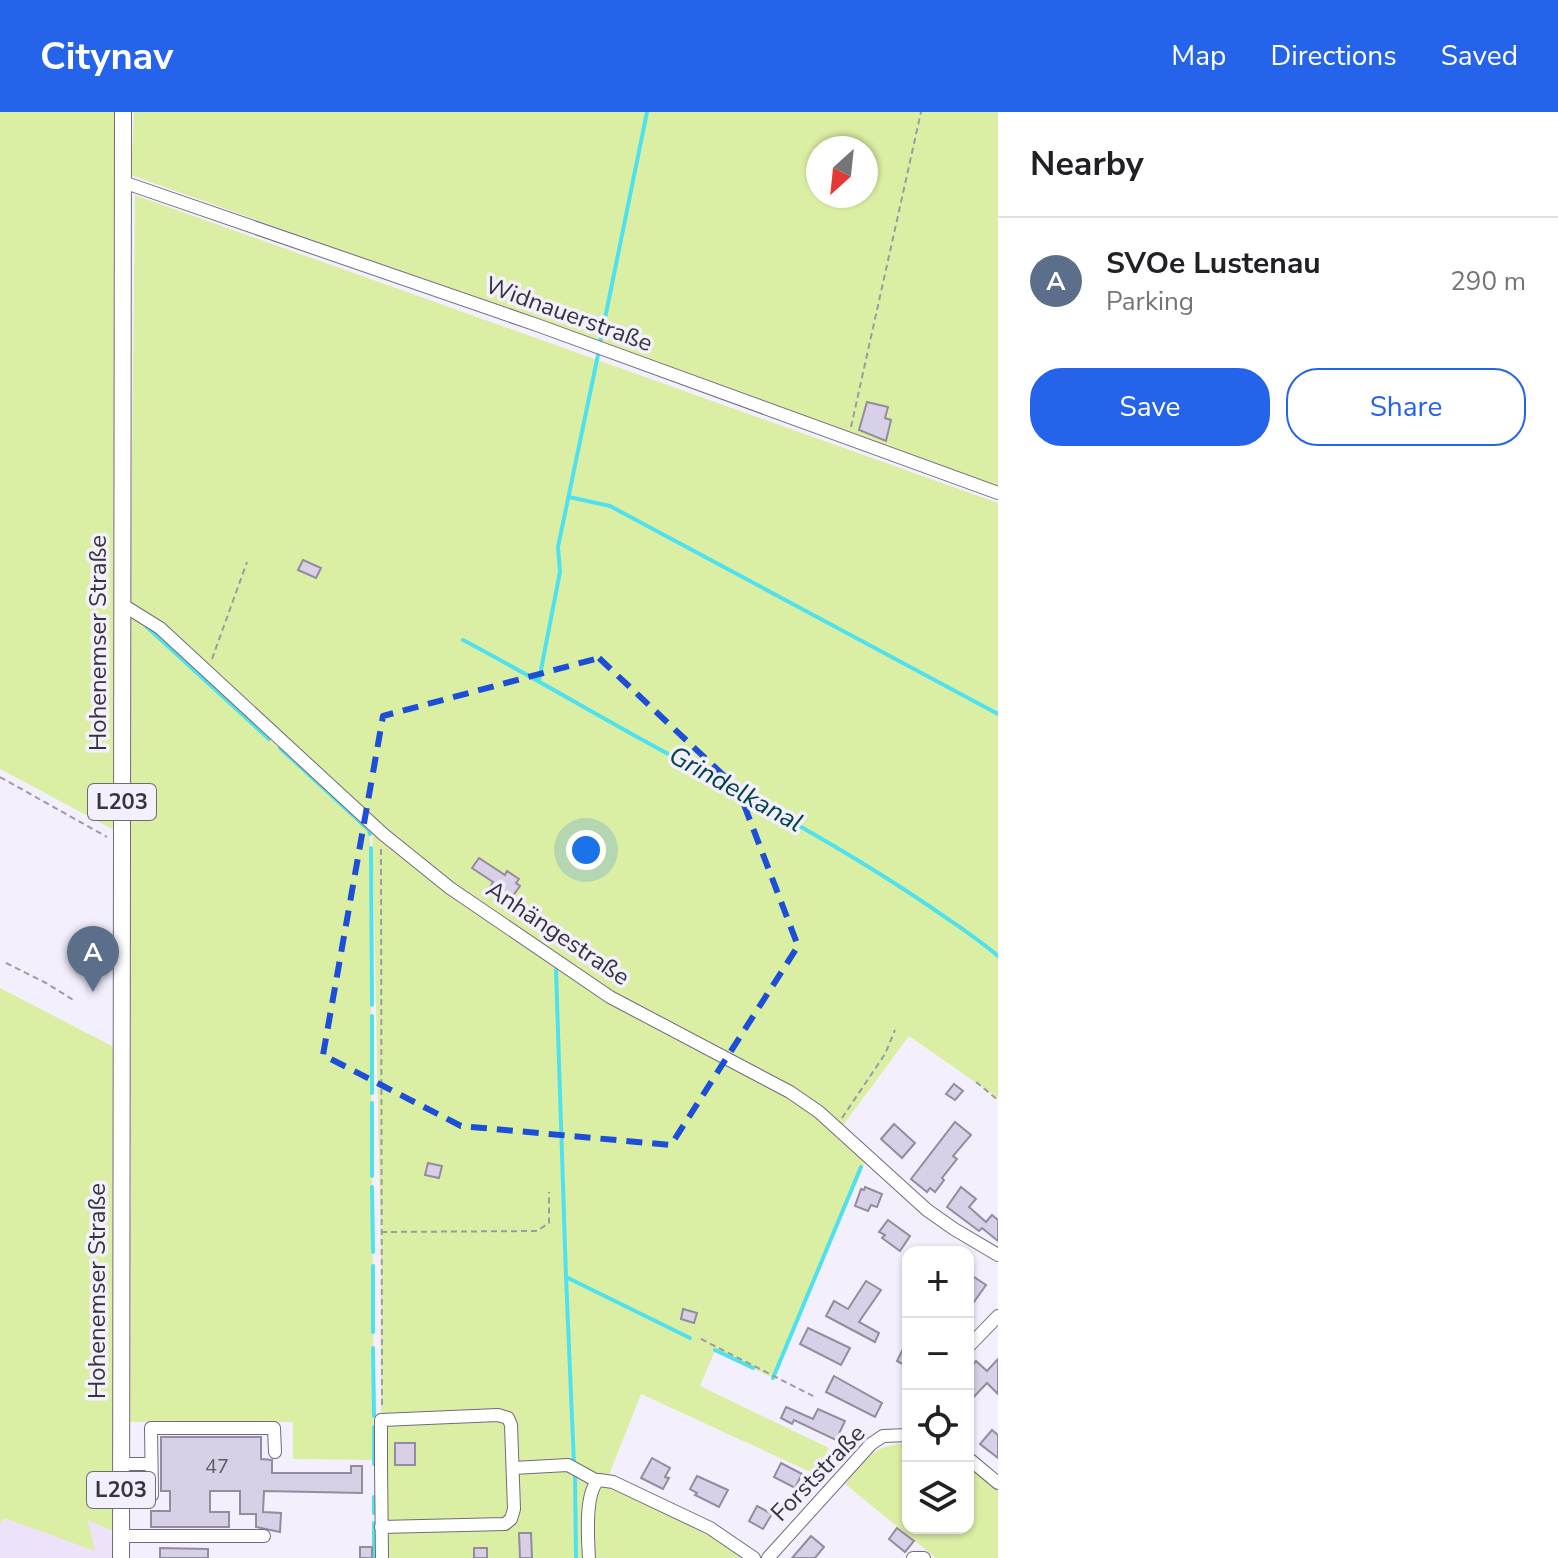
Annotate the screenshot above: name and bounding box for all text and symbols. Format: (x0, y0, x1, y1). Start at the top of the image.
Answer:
text: Citynav (40, 31, 173, 82)
text: Map (1171, 37, 1226, 75)
text: Directions (1270, 37, 1397, 75)
text: Saved (1441, 37, 1518, 75)
north arrow (806, 136, 878, 208)
text: Nearby (1030, 141, 1144, 187)
text: SVOe Lustenau (1106, 243, 1321, 284)
text: A (1046, 264, 1066, 299)
text: 290 m (1450, 264, 1526, 299)
street label: Widnauerstraße (481, 269, 657, 359)
text: Parking (1106, 284, 1194, 319)
button: Save (1030, 368, 1270, 446)
button: Share (1286, 368, 1526, 446)
street label: Hohenemser Straße (82, 535, 114, 751)
water label: Grindelkanal (663, 738, 809, 840)
road number: L203 (88, 784, 156, 820)
your location (566, 830, 606, 870)
street label: Anhängestraße (480, 873, 636, 993)
pin: A (67, 926, 119, 992)
street label: Hohenemser Straße (81, 1183, 113, 1399)
map controls (902, 1246, 974, 1534)
button: + (902, 1246, 974, 1318)
button: − (902, 1318, 974, 1390)
button: locate (902, 1390, 974, 1462)
street label: Forststraße (764, 1418, 872, 1528)
house number: 47 (205, 1453, 229, 1480)
button: layers (902, 1462, 974, 1534)
road number: L203 (87, 1472, 155, 1508)

